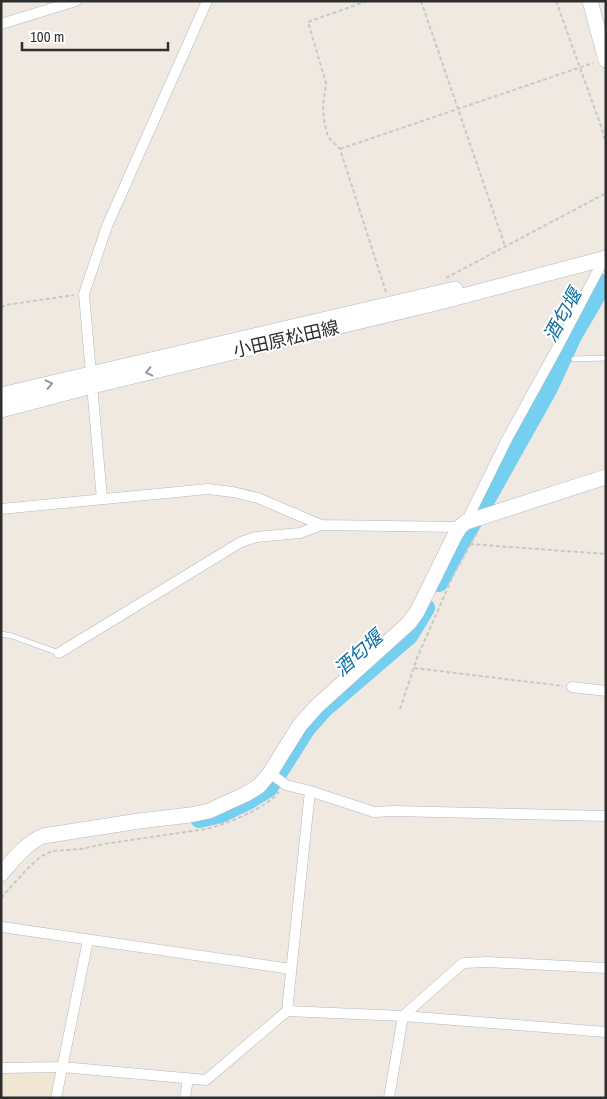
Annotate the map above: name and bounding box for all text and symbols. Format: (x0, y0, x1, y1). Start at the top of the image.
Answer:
scale bar (22, 20, 169, 52)
text: 100 m (30, 26, 64, 47)
water label: 酒匂堰 (537, 281, 589, 346)
street label: 小田原松田線 (230, 314, 341, 363)
one-way arrow (144, 366, 153, 377)
one-way arrow (44, 379, 53, 390)
water label: 酒匂堰 (328, 622, 390, 682)

